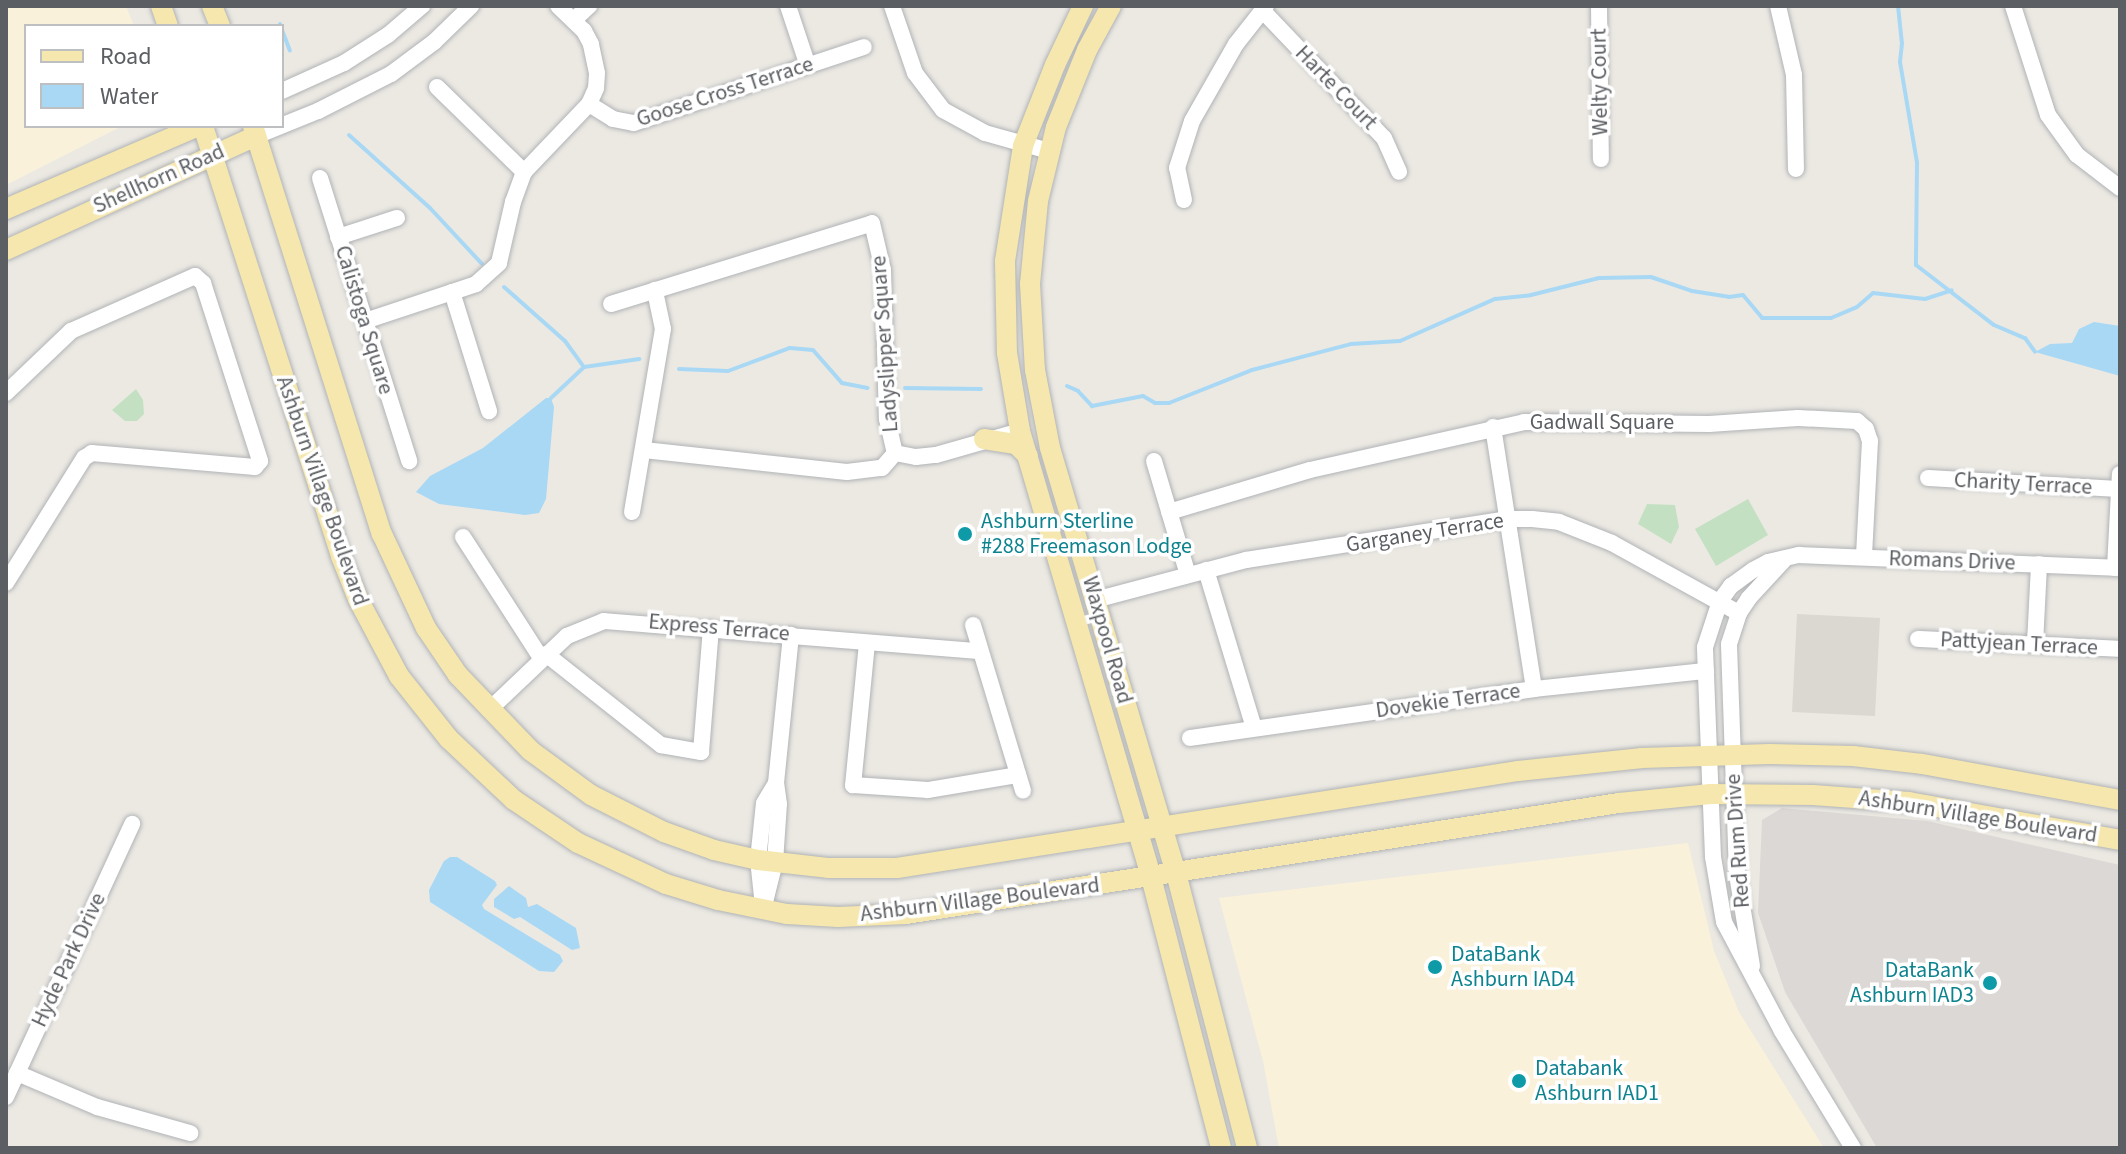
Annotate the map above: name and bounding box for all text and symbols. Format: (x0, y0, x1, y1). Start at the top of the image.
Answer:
legend (24, 24, 284, 128)
street label: Welty Court (1586, 28, 1614, 136)
text: Road (100, 39, 152, 74)
street label: Harte Court (1289, 40, 1383, 136)
street label: Goose Cross Terrace (633, 51, 817, 133)
text: Water (100, 79, 158, 114)
street label: Shellhorn Road (89, 138, 229, 220)
street label: Calistoga Square (329, 242, 399, 398)
street label: Ladyslipper Square (866, 255, 904, 433)
street label: Ashburn Village Boulevard (270, 373, 374, 609)
street label: Gadwall Square (1530, 410, 1674, 436)
street label: Charity Terrace (1953, 467, 2093, 501)
place label: Ashburn Sterline #288 Freemason Lodge (981, 508, 1192, 560)
street label: Garganey Terrace (1344, 508, 1506, 558)
marker: Ashburn Sterline #288 Freemason Lodge (956, 525, 974, 543)
street label: Romans Drive (1888, 546, 2016, 576)
street label: Waxpool Road (1076, 573, 1138, 707)
street label: Express Terrace (647, 609, 791, 647)
street label: Pattyjean Terrace (1939, 627, 2099, 661)
street label: Dovekie Terrace (1374, 678, 1522, 724)
street label: Red Rum Drive (1720, 773, 1756, 909)
street label: Ashburn Village Boulevard (1857, 785, 2099, 849)
street label: Ashburn Village Boulevard (859, 872, 1101, 928)
street label: Hyde Park Drive (26, 889, 112, 1031)
place label: DataBank Ashburn IAD4 (1451, 941, 1575, 992)
place label: DataBank Ashburn IAD3 (1850, 957, 1974, 1008)
marker: DataBank Ashburn IAD4 (1426, 958, 1444, 976)
marker: DataBank Ashburn IAD3 (1981, 974, 1999, 992)
place label: Databank Ashburn IAD1 (1535, 1055, 1659, 1106)
marker: Databank Ashburn IAD1 (1510, 1072, 1528, 1090)

